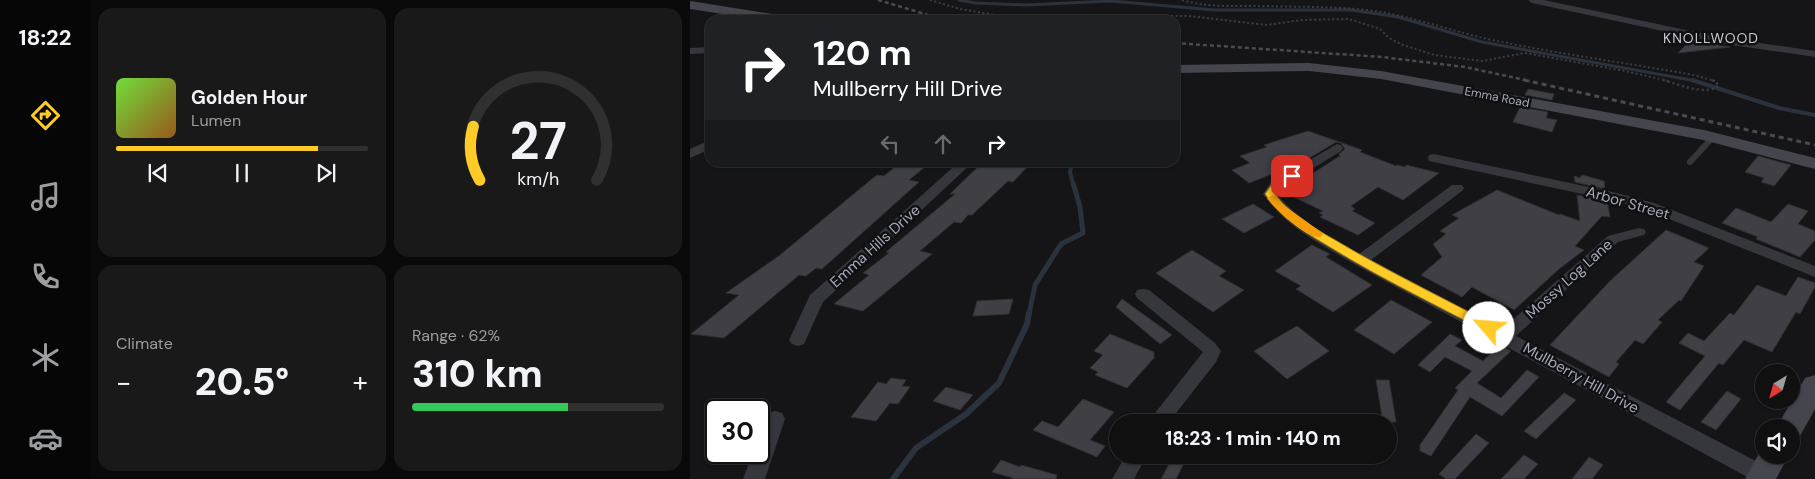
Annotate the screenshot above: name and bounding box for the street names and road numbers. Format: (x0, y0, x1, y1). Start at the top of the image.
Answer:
street label: Emma Road (1463, 83, 1531, 111)
street label: Arbor Street (1584, 182, 1672, 224)
street label: Emma Hills Drive (826, 200, 924, 292)
street label: Mossy Log Lane (1521, 235, 1617, 323)
street label: Mullberry Hill Drive (1520, 338, 1642, 418)

